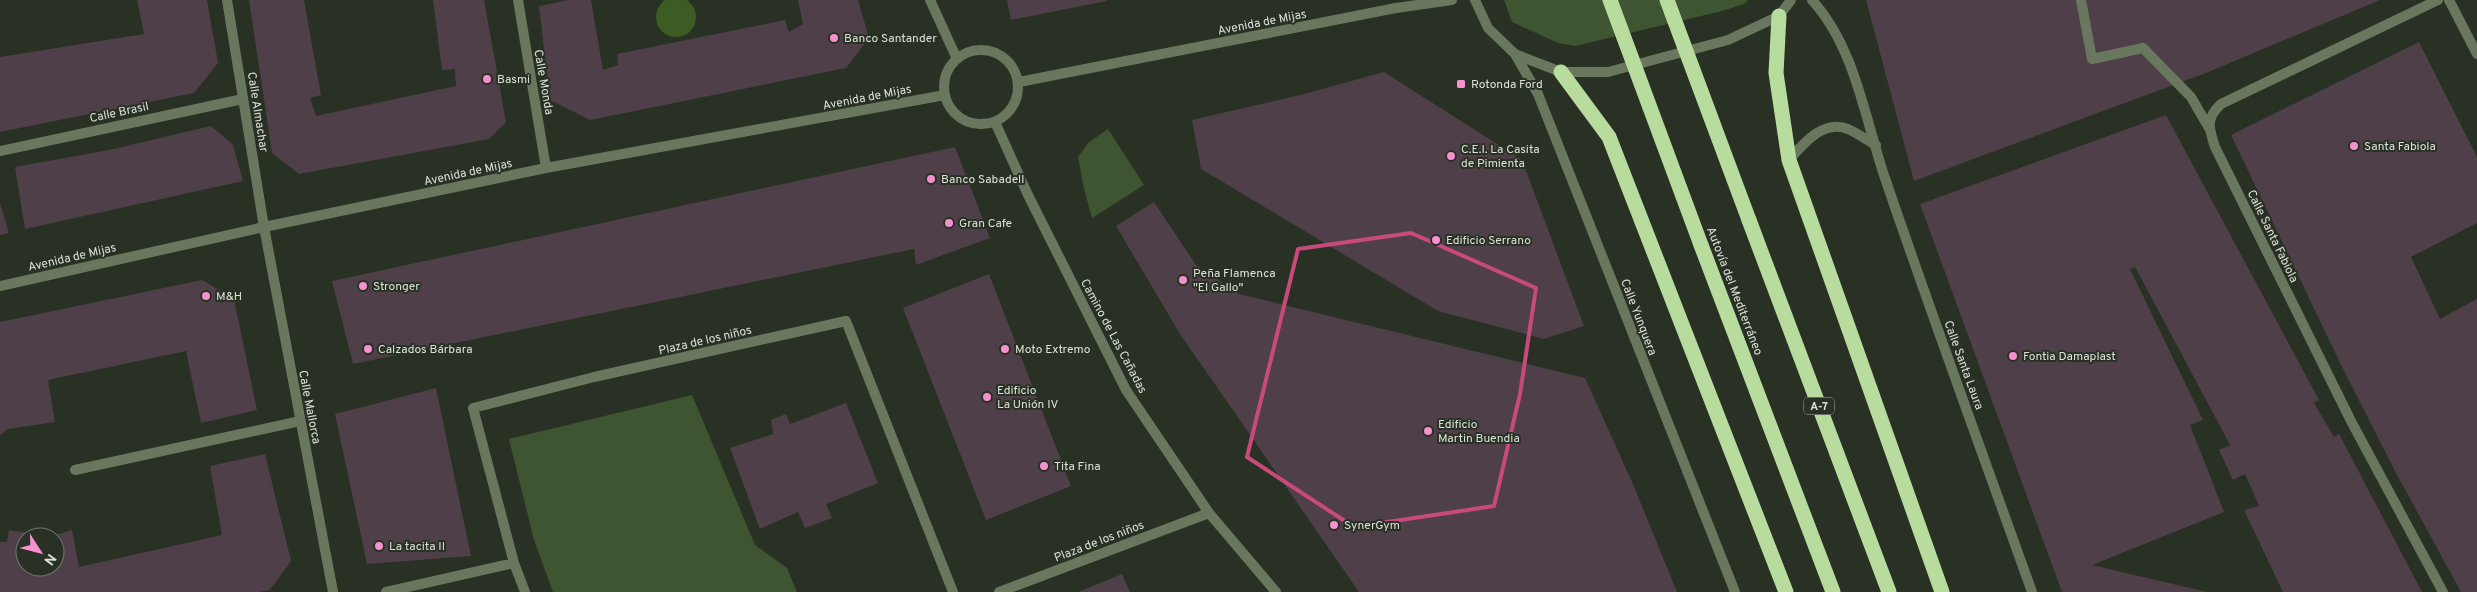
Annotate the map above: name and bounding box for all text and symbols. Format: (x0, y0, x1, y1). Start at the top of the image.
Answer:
street label: Avenida de Mijas (1217, 7, 1308, 39)
place label: Banco Santander (844, 31, 937, 47)
marker: Banco Santander (828, 32, 840, 44)
street label: Calle Monda (529, 48, 557, 116)
street label: Calle Almachar (243, 71, 271, 154)
place label: Basmi (497, 72, 530, 88)
marker: Basmi (481, 73, 493, 85)
place label: Rotonda Ford (1471, 77, 1543, 93)
marker: Rotonda Ford (1455, 78, 1467, 90)
street label: Avenida de Mijas (822, 82, 913, 114)
street label: Calle Brasil (88, 99, 150, 127)
place label: Santa Fabiola (2364, 139, 2436, 155)
marker: Santa Fabiola (2348, 140, 2360, 152)
place label: C.E.I. La Casita de Pimienta (1461, 142, 1540, 172)
marker: C.E.I. La Casita de Pimienta (1445, 150, 1457, 162)
street label: Avenida de Mijas (423, 156, 514, 190)
place label: Banco Sabadell (941, 172, 1024, 188)
marker: Banco Sabadell (925, 173, 937, 185)
street label: Calle Santa Fabiola (2243, 187, 2302, 286)
place label: Gran Cafe (959, 216, 1012, 232)
marker: Gran Cafe (943, 217, 955, 229)
street label: Autovía del Mediterráneo (1702, 225, 1766, 358)
place label: Edificio Serrano (1446, 233, 1531, 249)
marker: Edificio Serrano (1430, 234, 1442, 246)
street label: Avenida de Mijas (27, 240, 118, 276)
place label: Peña Flamenca "El Gallo" (1193, 266, 1275, 296)
marker: Peña Flamenca "El Gallo" (1177, 274, 1189, 286)
street label: Camino de Las Cañadas (1076, 276, 1150, 397)
street label: Calle Yunquera (1616, 277, 1660, 358)
place label: Stronger (373, 279, 420, 295)
marker: Stronger (357, 280, 369, 292)
place label: M&H (216, 289, 242, 305)
marker: M&H (200, 290, 212, 302)
street label: Calle Santa Laura (1939, 318, 1987, 412)
street label: Plaza de los niños (657, 322, 753, 359)
place label: Calzados Bárbara (378, 342, 472, 358)
place label: Moto Extremo (1015, 342, 1091, 358)
marker: Calzados Bárbara (362, 343, 374, 355)
marker: Moto Extremo (999, 343, 1011, 355)
place label: Fontia Damaplast (2023, 349, 2116, 365)
marker: Fontia Damaplast (2007, 350, 2019, 362)
street label: Calle Mallorca (294, 369, 324, 445)
place label: Edificio La Unión IV (997, 383, 1059, 413)
marker: Edificio La Unión IV (981, 391, 993, 403)
road number: A-7 (1804, 398, 1834, 414)
place label: Edificio Martin Buendia (1438, 417, 1520, 447)
marker: Edificio Martin Buendia (1422, 425, 1434, 437)
place label: Tita Fina (1054, 459, 1101, 475)
marker: Tita Fina (1038, 460, 1050, 472)
street label: Plaza de los niños (1052, 517, 1147, 566)
place label: SynerGym (1344, 518, 1400, 534)
marker: SynerGym (1328, 519, 1340, 531)
north arrow (15, 527, 65, 577)
place label: La tacita II (389, 539, 445, 555)
marker: La tacita II (373, 540, 385, 552)
text: N (39, 550, 59, 568)

